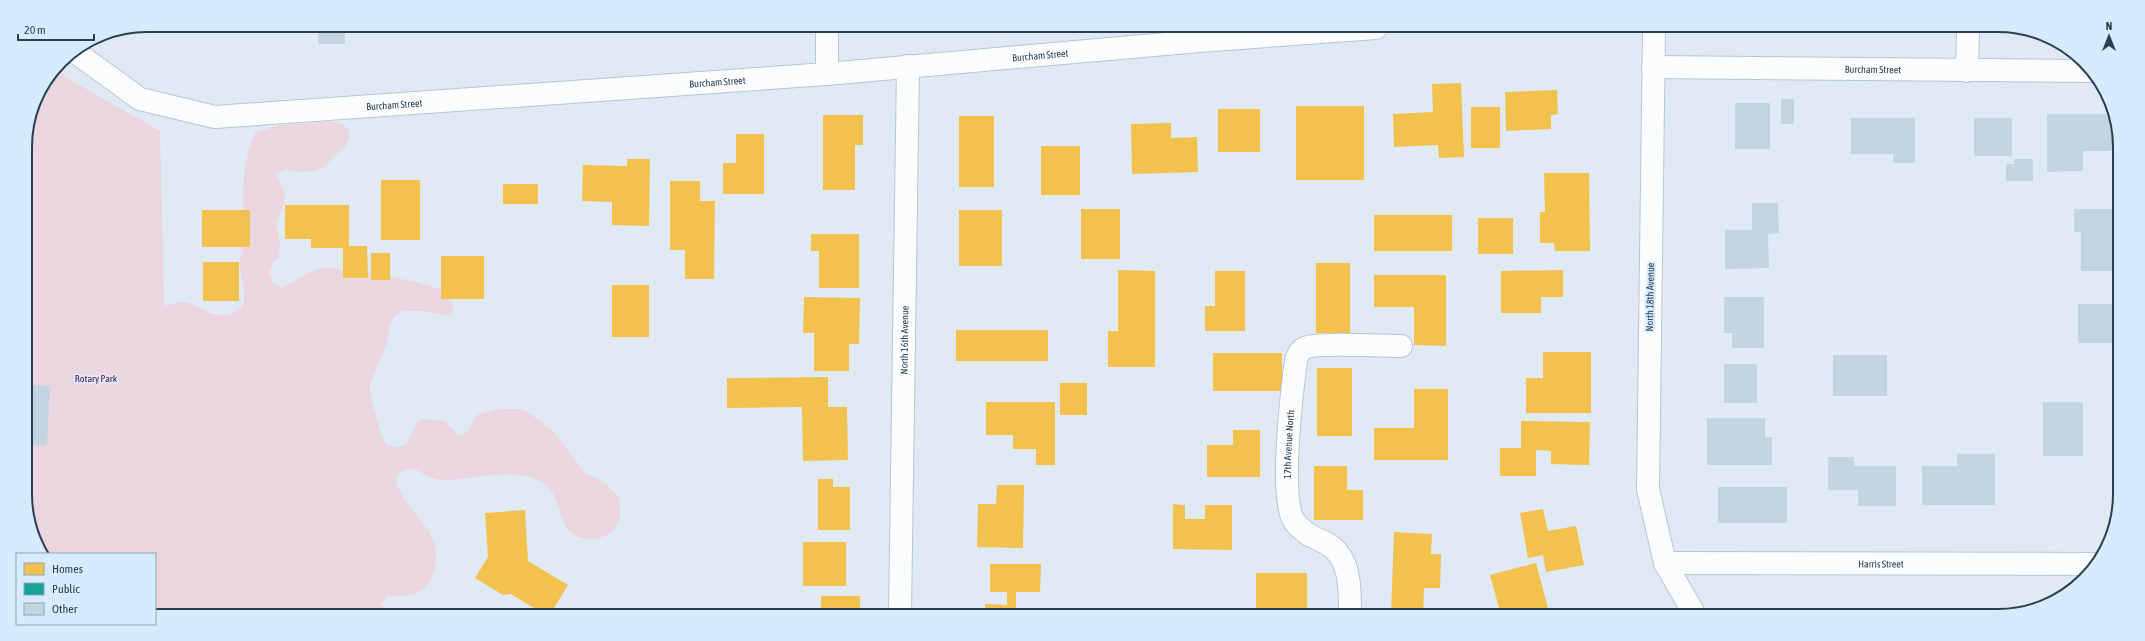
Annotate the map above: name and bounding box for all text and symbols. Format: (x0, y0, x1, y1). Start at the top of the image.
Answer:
scale bar (18, 16, 94, 42)
north arrow (2089, 16, 2129, 56)
text: N (2106, 20, 2112, 32)
text: 20 m (24, 23, 46, 37)
street label: Burcham Street (1012, 47, 1069, 63)
street label: Burcham Street (1845, 63, 1901, 75)
street label: Burcham Street (689, 74, 746, 89)
street label: Burcham Street (366, 97, 423, 112)
street label: North 18th Avenue (1644, 262, 1656, 331)
street label: North 16th Avenue (898, 305, 910, 375)
park label: Rotary Park (75, 373, 118, 384)
street label: 17th Avenue North (1281, 409, 1296, 479)
legend (16, 553, 156, 625)
street label: Harris Street (1858, 558, 1904, 569)
text: Homes (52, 562, 83, 576)
text: Public (52, 582, 80, 596)
text: Other (52, 602, 78, 616)

